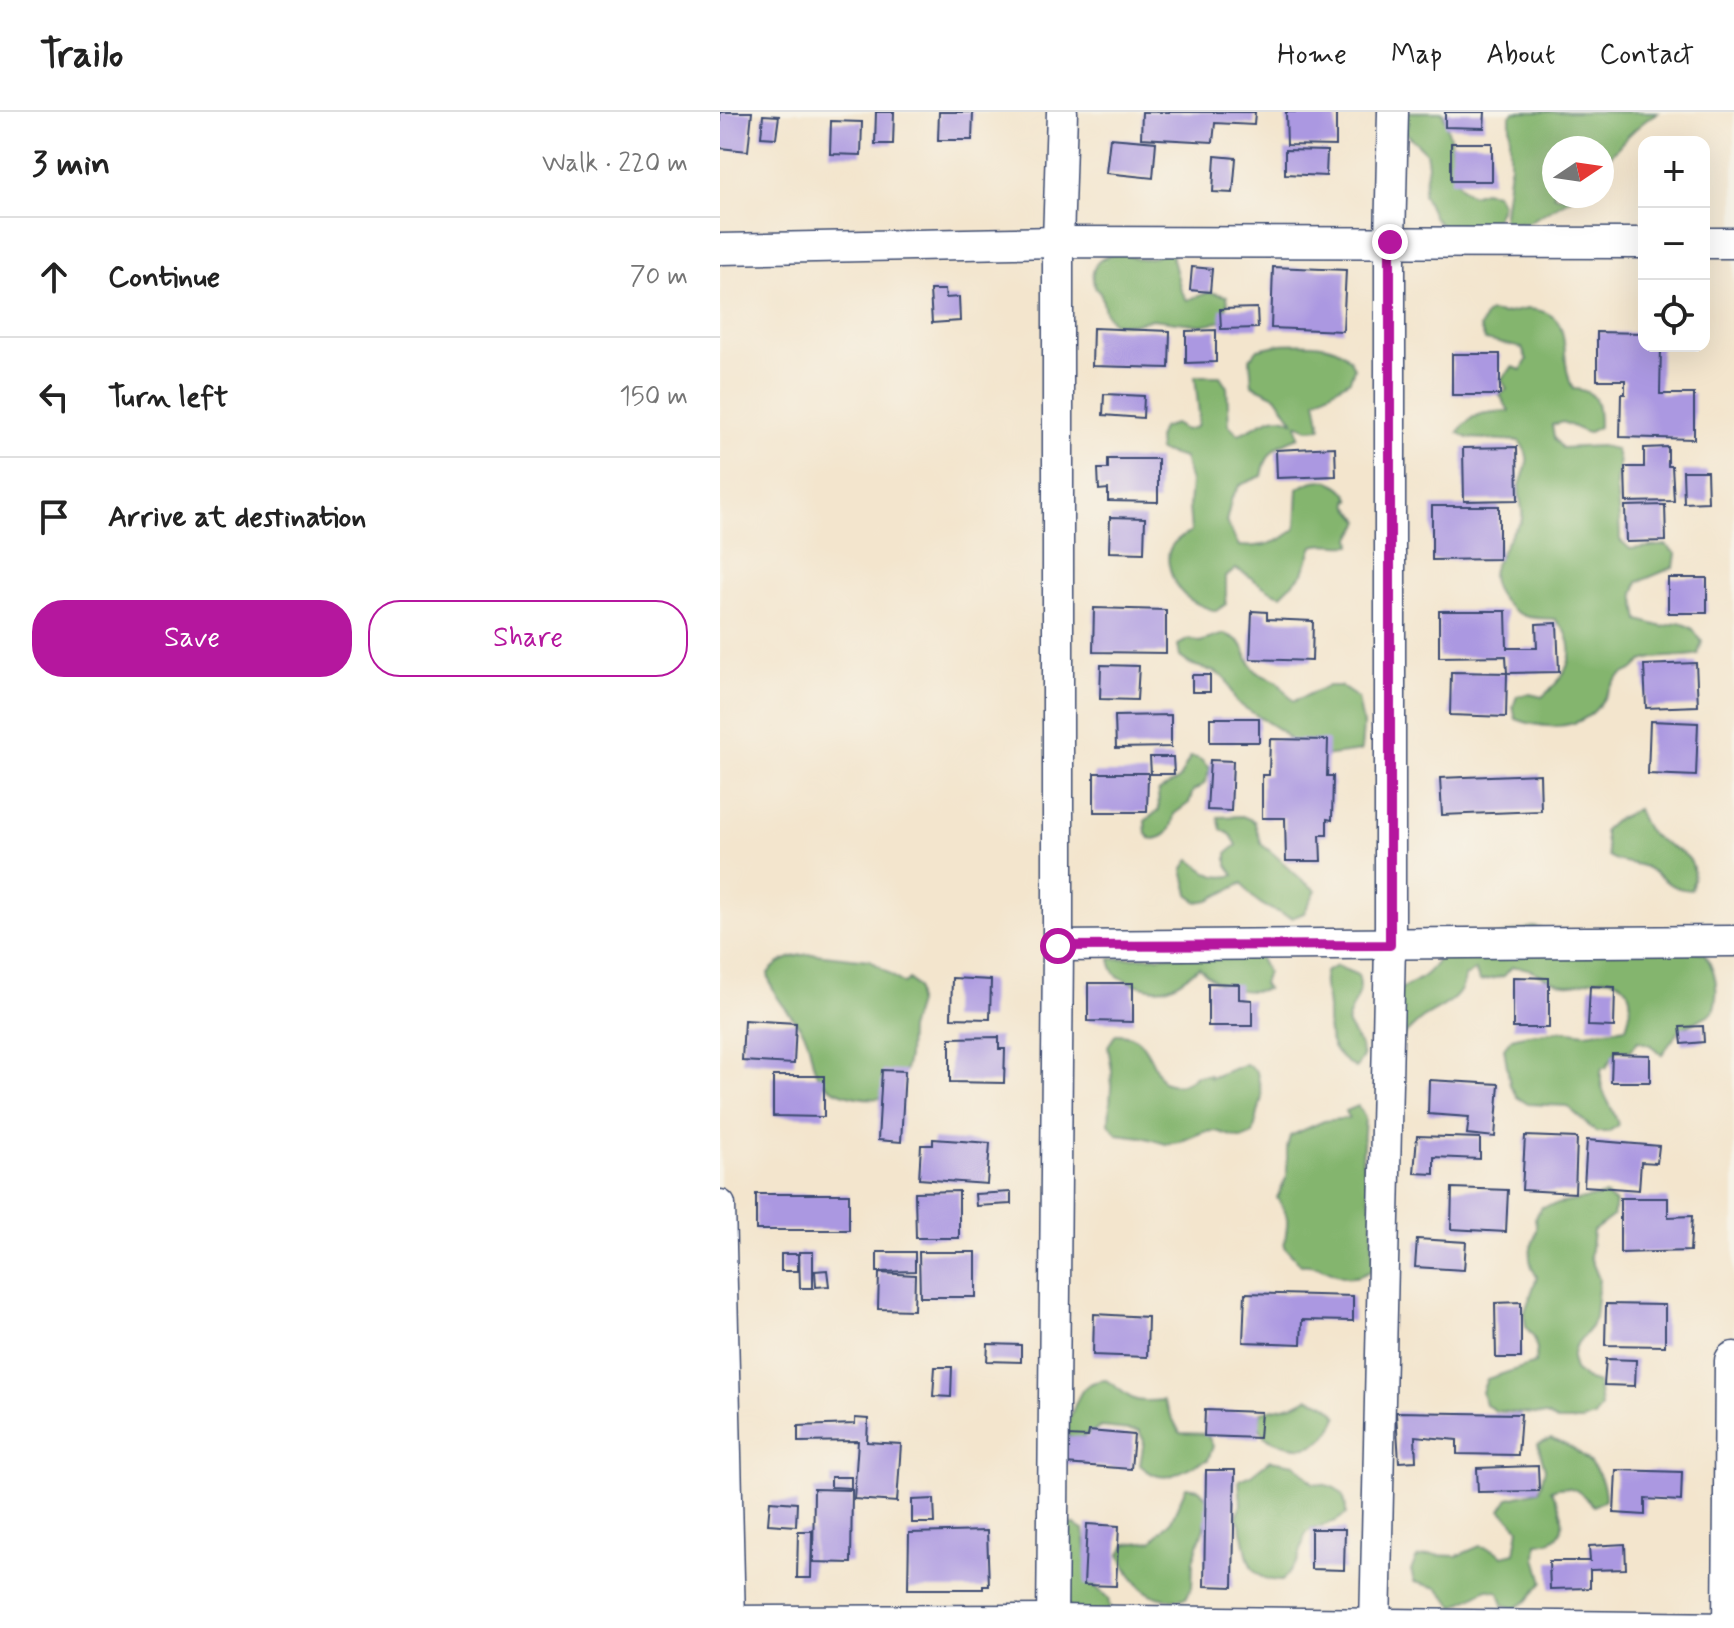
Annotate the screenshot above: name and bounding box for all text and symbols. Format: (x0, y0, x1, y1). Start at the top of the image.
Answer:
text: Trailo (40, 31, 123, 80)
text: Home (1277, 37, 1347, 74)
text: Map (1391, 37, 1442, 74)
text: About (1486, 37, 1555, 74)
text: Contact (1599, 37, 1694, 74)
north arrow (1542, 136, 1614, 208)
map controls (1638, 136, 1710, 352)
button: + (1638, 136, 1710, 208)
text: 3 min (32, 142, 110, 187)
text: Walk · 220 m (542, 147, 688, 181)
button: − (1638, 208, 1710, 280)
route end (1372, 224, 1408, 260)
icon: ahead (32, 255, 76, 299)
text: Continue (108, 258, 220, 297)
text: 70 m (630, 260, 688, 294)
button: locate (1638, 280, 1710, 352)
icon: left (32, 375, 76, 419)
text: Turn left (108, 378, 228, 417)
text: 150 m (619, 380, 688, 414)
icon: arrive (32, 495, 76, 539)
text: Arrive at destination (108, 498, 366, 537)
button: Save (32, 600, 352, 677)
button: Share (368, 600, 688, 677)
route start (1040, 928, 1076, 964)

